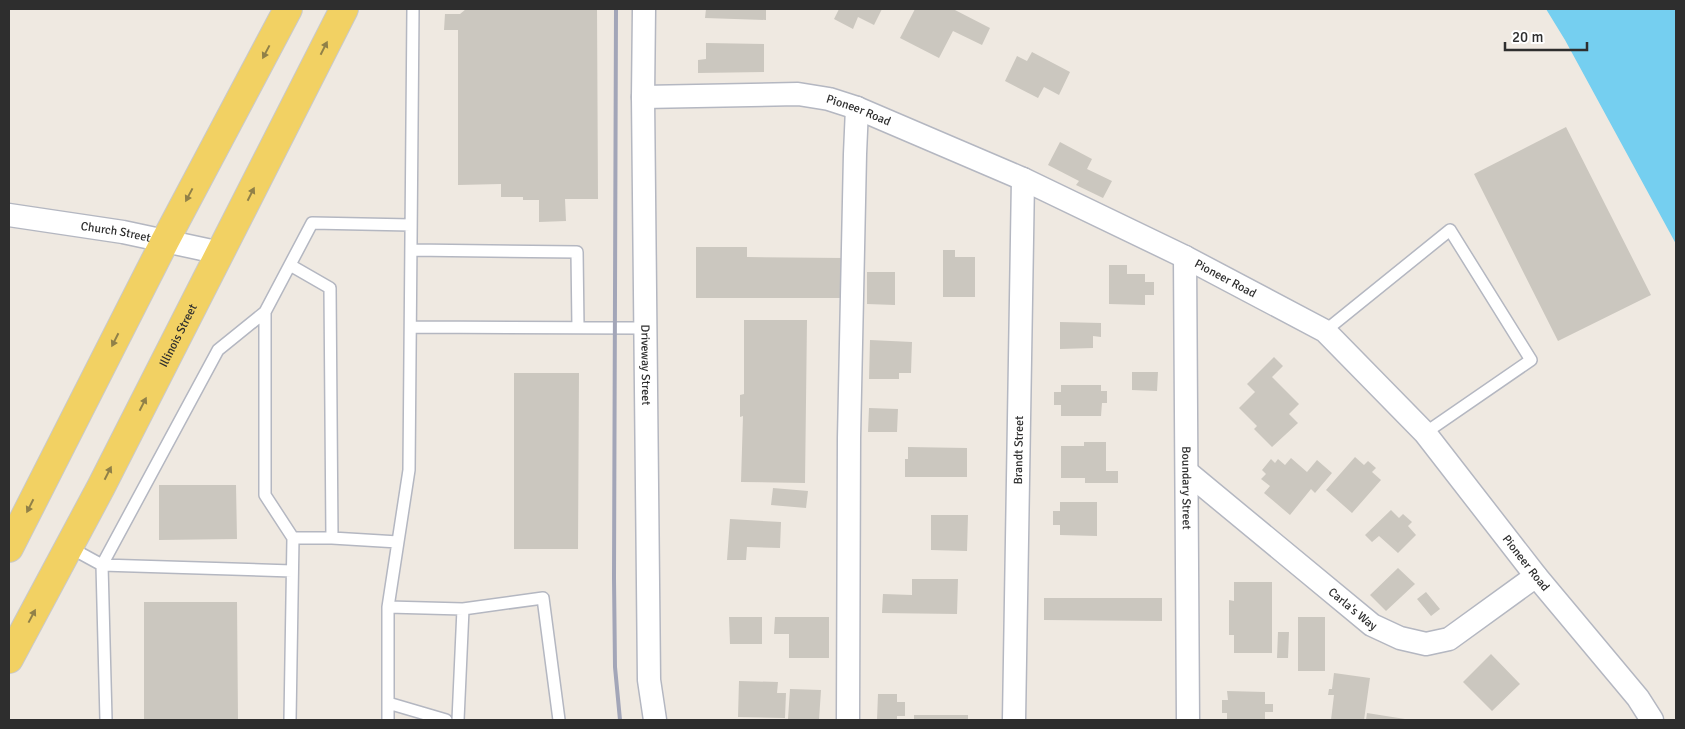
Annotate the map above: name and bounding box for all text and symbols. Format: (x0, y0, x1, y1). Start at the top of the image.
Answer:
scale bar (1505, 20, 1588, 52)
text: 20 m (1512, 28, 1543, 46)
one-way arrow (320, 41, 328, 55)
one-way arrow (261, 45, 270, 59)
street label: Pioneer Road (824, 92, 893, 130)
one-way arrow (247, 187, 255, 201)
one-way arrow (185, 188, 193, 203)
street label: Church Street (80, 219, 152, 246)
street label: Pioneer Road (1192, 256, 1259, 301)
street label: Illinois Street (156, 302, 201, 370)
street label: Driveway Street (637, 325, 653, 405)
one-way arrow (111, 332, 119, 347)
one-way arrow (139, 397, 147, 411)
street label: Brandt Street (1011, 416, 1027, 484)
street label: Boundary Street (1178, 446, 1194, 530)
one-way arrow (104, 466, 112, 480)
one-way arrow (26, 498, 34, 513)
street label: Pioneer Road (1499, 532, 1553, 595)
street label: Carla's Way (1325, 585, 1379, 634)
one-way arrow (28, 609, 36, 624)

